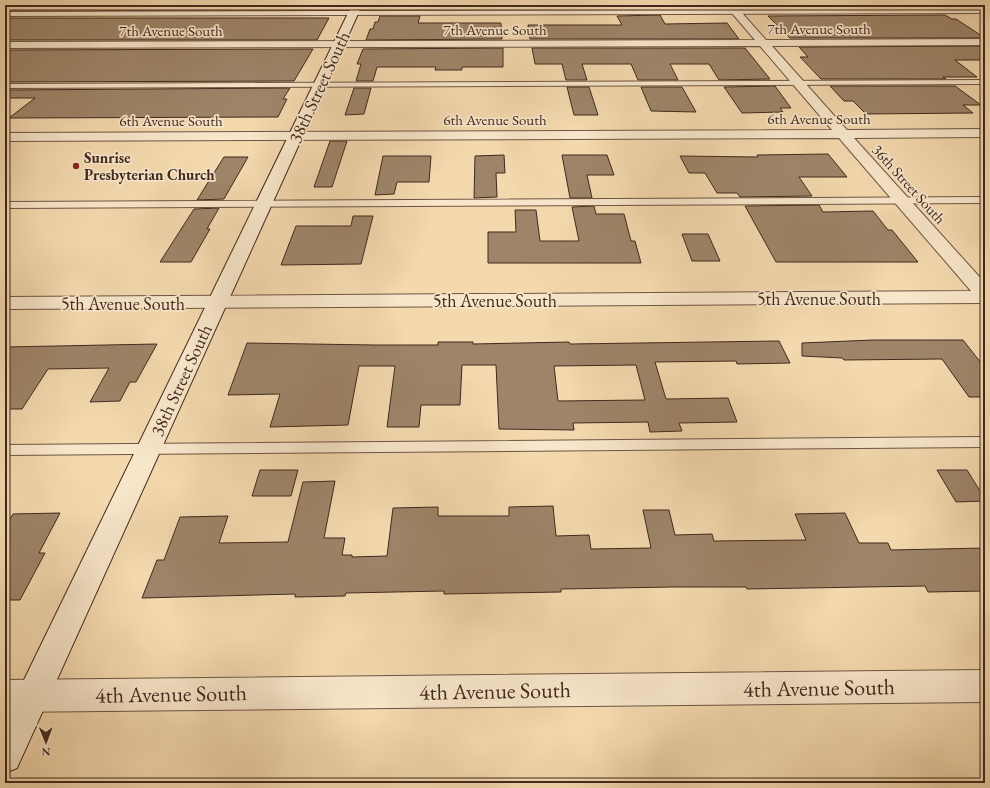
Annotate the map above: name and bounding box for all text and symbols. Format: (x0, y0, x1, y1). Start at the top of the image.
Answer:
street label: 7th Avenue South (767, 19, 871, 38)
street label: 7th Avenue South (443, 20, 547, 39)
street label: 7th Avenue South (119, 21, 223, 40)
street label: 38th Street South (283, 27, 355, 147)
street label: 6th Avenue South (767, 109, 871, 128)
street label: 6th Avenue South (443, 110, 547, 129)
street label: 6th Avenue South (119, 111, 223, 130)
street label: 36th Street South (868, 140, 950, 228)
place label: Sunrise Presbyterian Church (84, 148, 215, 184)
marker: Sunrise Presbyterian Church (71, 161, 81, 171)
street label: 5th Avenue South (757, 287, 881, 310)
street label: 5th Avenue South (433, 289, 557, 312)
street label: 5th Avenue South (61, 292, 185, 315)
street label: 38th Street South (145, 320, 217, 440)
street label: 4th Avenue South (743, 672, 895, 704)
street label: 4th Avenue South (419, 675, 571, 707)
street label: 4th Avenue South (95, 678, 247, 710)
north arrow (26, 722, 66, 762)
text: N (42, 745, 51, 759)

